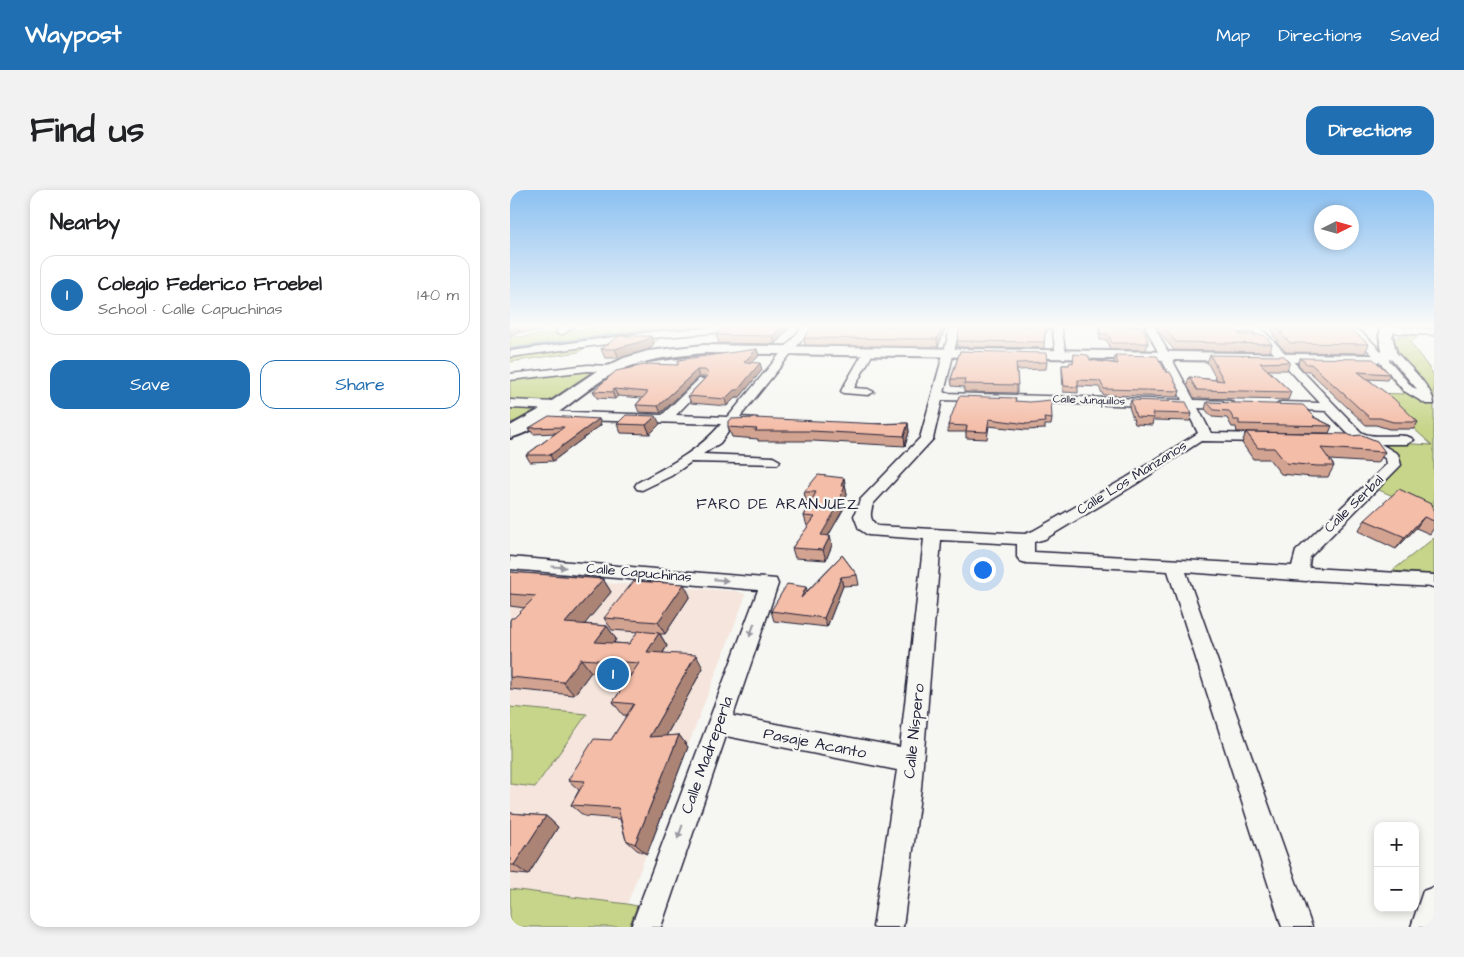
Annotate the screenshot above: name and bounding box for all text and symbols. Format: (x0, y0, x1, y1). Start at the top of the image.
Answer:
text: Waypost (25, 18, 122, 52)
text: Map (1216, 23, 1250, 48)
text: Directions (1278, 23, 1362, 48)
text: Saved (1390, 23, 1439, 48)
text: Find us (30, 106, 144, 155)
button: Directions (1306, 106, 1434, 155)
north arrow (1314, 205, 1359, 250)
text: Nearby (50, 208, 120, 237)
text: Colegio Federico Froebel (98, 271, 322, 298)
text: 1 (66, 284, 68, 306)
text: 140 m (417, 284, 459, 306)
text: School · Calle Capuchinas (98, 298, 283, 320)
button: Save (50, 360, 250, 409)
button: Share (260, 360, 460, 409)
street label: Calle Junquillos (1053, 391, 1126, 409)
street label: Calle Los Manzanos (1073, 436, 1191, 520)
street label: Calle Serbal (1320, 470, 1388, 538)
district label: FARO DE ARANJUEZ (696, 494, 860, 515)
your location (970, 557, 996, 583)
street label: Calle Capuchinas (586, 558, 692, 588)
one-way arrow (551, 563, 567, 571)
one-way arrow (713, 576, 729, 584)
one-way arrow (748, 622, 755, 637)
pin: 1 (597, 655, 629, 693)
street label: Calle Níspero (898, 682, 930, 780)
street label: Calle Madreperla (676, 693, 738, 817)
street label: Pasaje Acanto (762, 722, 868, 764)
map controls (1374, 822, 1419, 912)
button: + (1374, 822, 1419, 867)
one-way arrow (676, 825, 684, 840)
button: − (1374, 867, 1419, 912)

